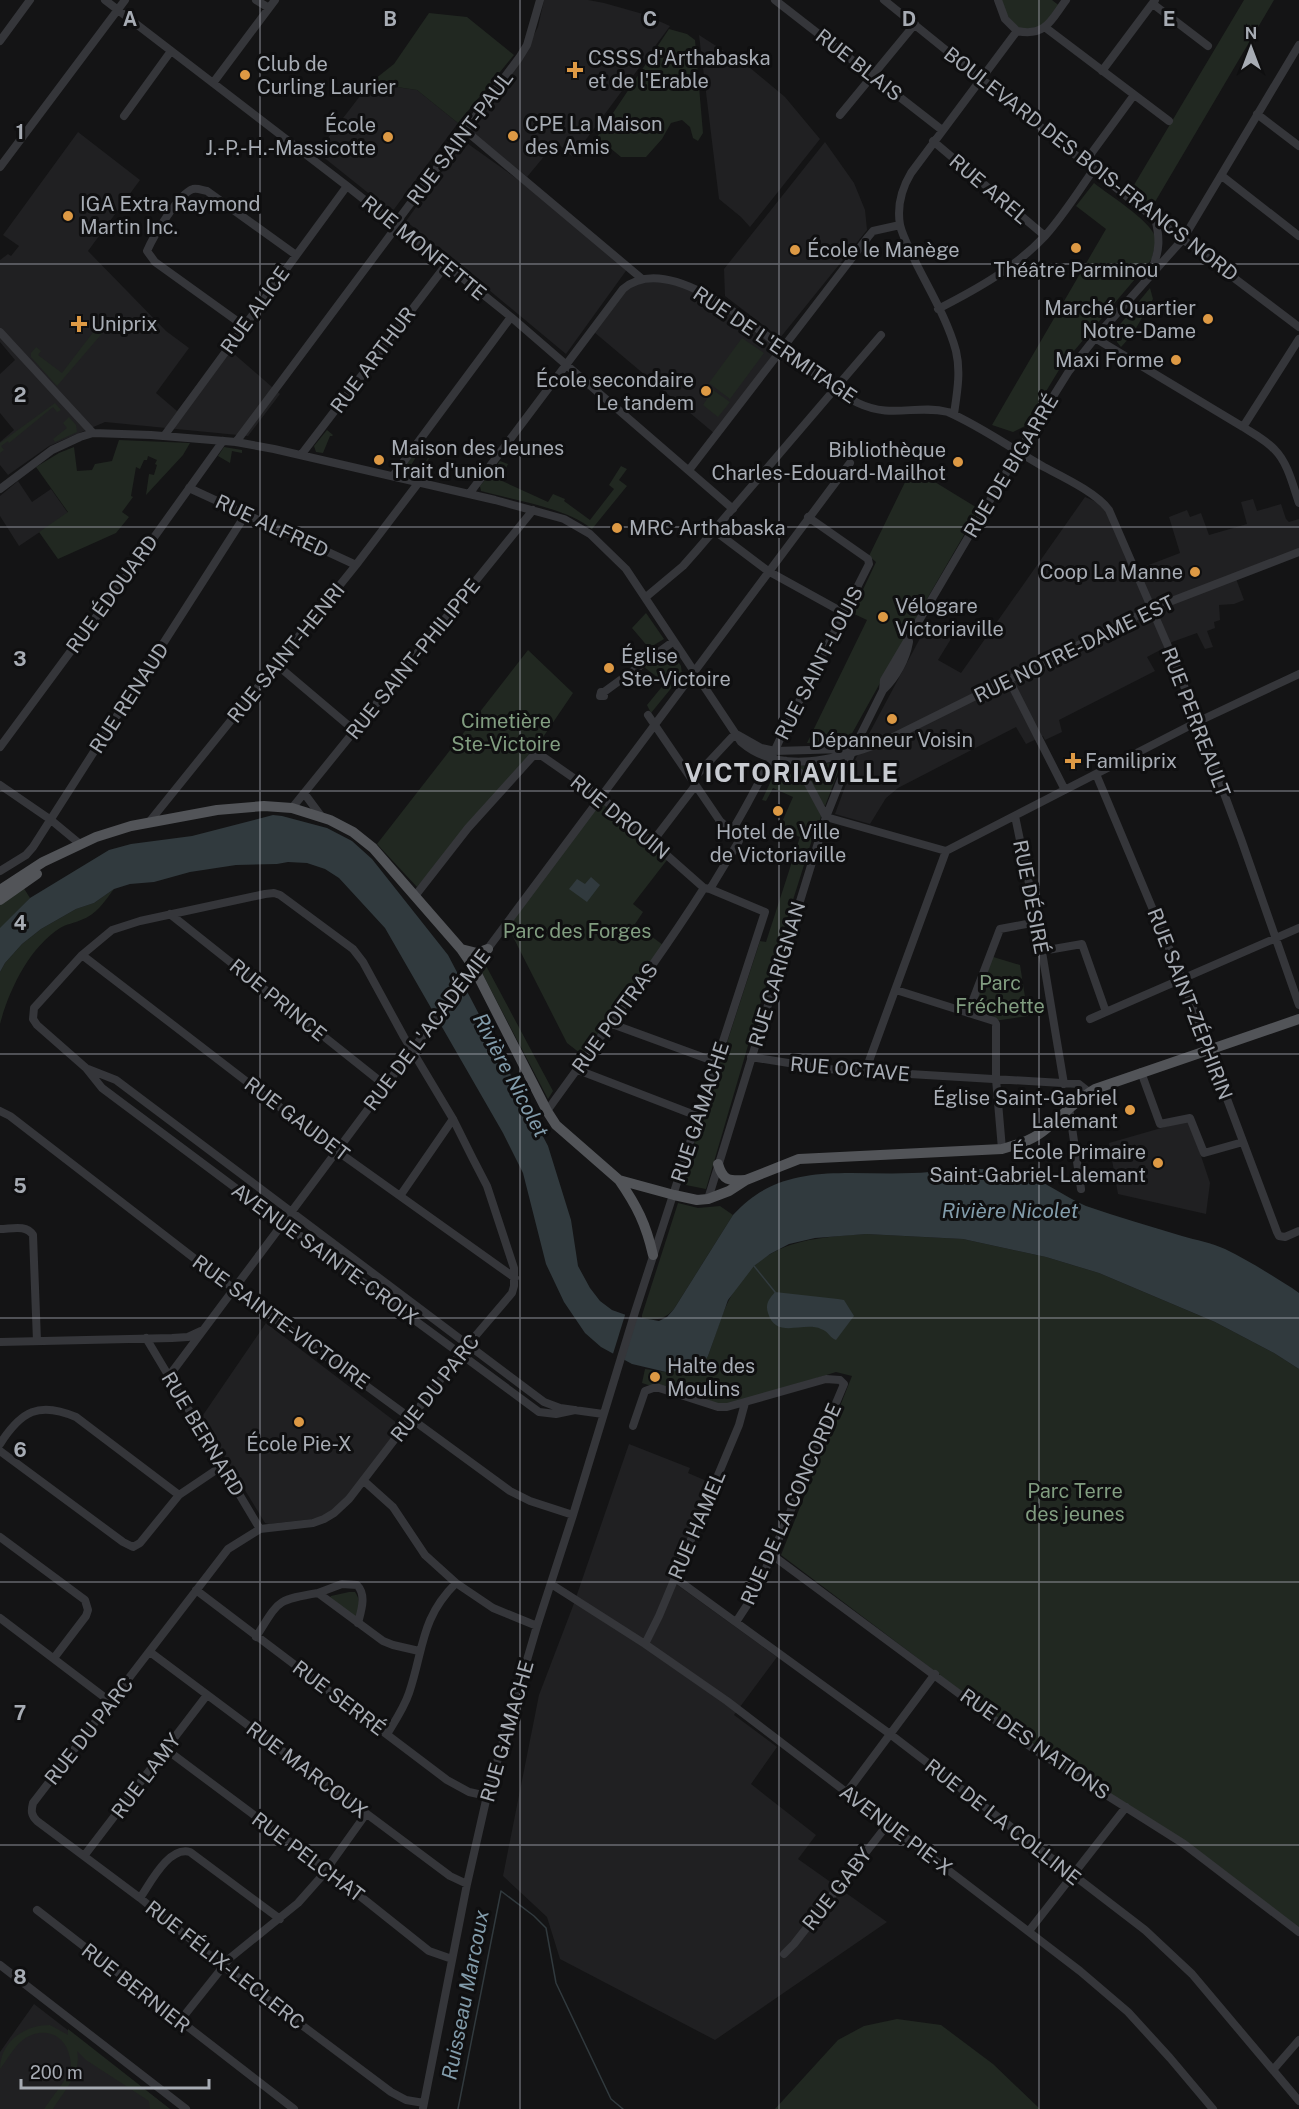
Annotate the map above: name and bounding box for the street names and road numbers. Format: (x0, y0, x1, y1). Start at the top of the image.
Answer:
street label: RUE BLAIS (811, 24, 907, 106)
street label: BOULEVARD DES BOIS-FRANCS NORD (939, 42, 1243, 286)
street label: RUE SAINT-PAUL (402, 66, 518, 210)
street label: RUE AREL (944, 149, 1034, 229)
street label: RUE MONFETTE (357, 190, 491, 306)
street label: RUE ALICE (215, 262, 295, 358)
street label: RUE DE L'ERMITAGE (689, 281, 861, 409)
street label: RUE ARTHUR (325, 302, 421, 418)
street label: RUE DE BIGARRÉ (958, 389, 1063, 542)
street label: RUE ALFRED (212, 489, 332, 563)
street label: RUE ÉDOUARD (60, 530, 163, 658)
street label: RUE SAINT-PHILIPPE (341, 574, 485, 744)
street label: RUE SAINT-HENRI (222, 578, 350, 728)
street label: RUE SAINT-LOUIS (770, 582, 868, 744)
street label: RUE NOTRE-DAME EST (970, 590, 1178, 708)
street label: RUE RENAUD (84, 638, 174, 758)
street label: RUE PERREAULT (1156, 644, 1236, 800)
street label: RUE DROUIN (566, 770, 674, 864)
street label: RUE DÉSIRÉ (1008, 838, 1055, 956)
street label: RUE CARIGNAN (744, 899, 810, 1049)
street label: RUE SAINT-ZÉPHIRIN (1142, 904, 1239, 1103)
street label: RUE DE L'ACADÉMIE (358, 944, 495, 1115)
street label: RUE PRINCE (225, 954, 331, 1046)
street label: RUE POITRAS (567, 958, 663, 1078)
street label: RUE GAMACHE (666, 1039, 734, 1185)
street label: RUE OCTAVE (789, 1052, 911, 1086)
street label: RUE GAUDET (240, 1072, 354, 1166)
street label: AVENUE SAINTE-CROIX (227, 1178, 423, 1330)
street label: RUE SAINTE-VICTOIRE (188, 1250, 374, 1394)
street label: RUE DU PARC (386, 1329, 484, 1447)
street label: RUE BERNARD (156, 1367, 250, 1501)
street label: RUE DE LA CONCORDE (736, 1399, 846, 1609)
street label: RUE HAMEL (663, 1467, 731, 1583)
street label: RUE SERRÉ (288, 1655, 391, 1741)
street label: RUE GAMACHE (475, 1657, 539, 1805)
street label: RUE DU PARC (40, 1672, 138, 1790)
street label: RUE DES NATIONS (956, 1683, 1114, 1805)
street label: RUE MARCOUX (242, 1717, 372, 1823)
street label: RUE LAMY (106, 1729, 186, 1823)
street label: RUE DE LA COLLINE (920, 1754, 1086, 1890)
street label: AVENUE PIE-X (835, 1780, 957, 1880)
street label: RUE PELCHAT (247, 1807, 369, 1907)
street label: RUE GABY (797, 1843, 877, 1935)
street label: RUE FÉLIX-LECLERC (141, 1895, 310, 2035)
street label: RUE BERNIER (77, 1938, 195, 2038)

